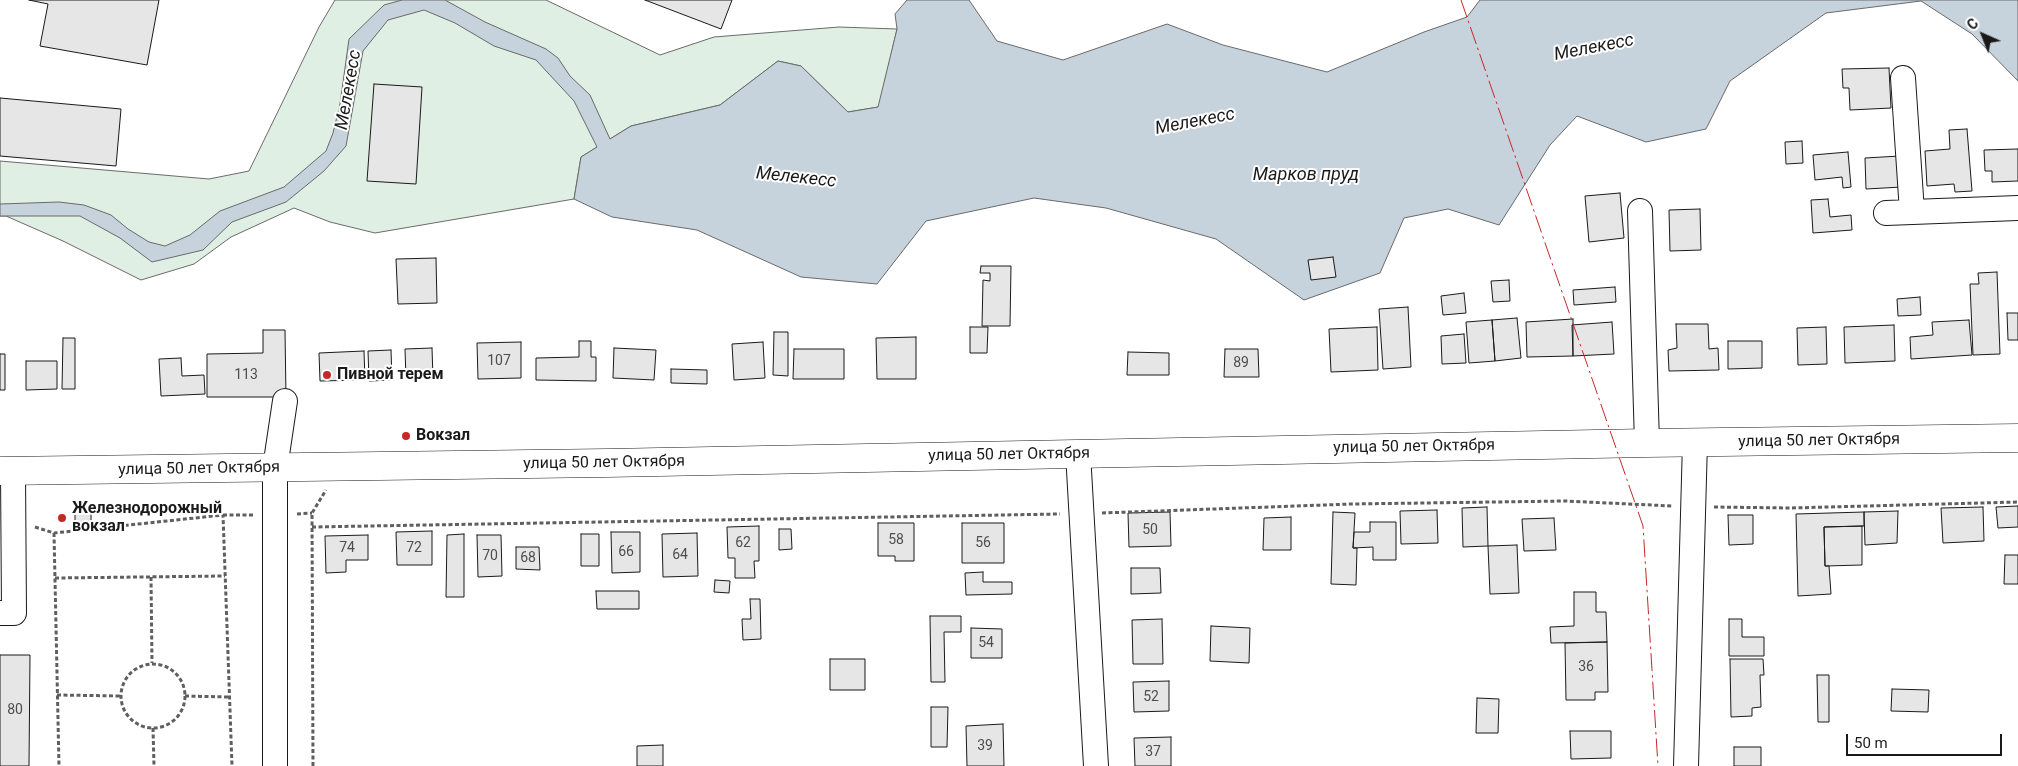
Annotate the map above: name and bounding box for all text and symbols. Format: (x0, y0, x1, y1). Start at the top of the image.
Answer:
north arrow (1958, 10, 2008, 60)
text: С (1964, 15, 1981, 33)
water label: Мелекесс (1552, 30, 1636, 66)
water label: Мелекесс (331, 48, 367, 132)
water label: Мелекесс (1153, 104, 1237, 140)
water label: Мелекесс (755, 163, 837, 193)
water label: Марков пруд (1253, 164, 1359, 186)
house number: 107 (487, 353, 511, 369)
house number: 89 (1233, 355, 1249, 371)
place label: Пивной терем (337, 365, 444, 385)
house number: 113 (234, 367, 258, 383)
marker: Пивной терем (321, 369, 333, 381)
place label: Вокзал (416, 426, 470, 446)
marker: Вокзал (400, 430, 412, 442)
street label: улица 50 лет Октября (1738, 430, 1900, 452)
street label: улица 50 лет Октября (1333, 436, 1495, 458)
street label: улица 50 лет Октября (928, 444, 1090, 466)
street label: улица 50 лет Октября (523, 452, 685, 474)
street label: улица 50 лет Октября (118, 458, 280, 480)
place label: Железнодорожный вокзал (72, 499, 222, 537)
marker: Железнодорожный вокзал (56, 512, 68, 524)
house number: 50 (1142, 522, 1158, 538)
house number: 58 (888, 532, 904, 548)
house number: 62 (735, 535, 751, 551)
house number: 56 (975, 535, 991, 551)
house number: 74 (339, 540, 355, 556)
house number: 72 (406, 540, 422, 556)
house number: 66 (618, 544, 634, 560)
house number: 64 (672, 547, 688, 563)
house number: 70 (482, 548, 498, 564)
house number: 68 (520, 550, 536, 566)
house number: 54 (978, 635, 994, 651)
house number: 36 (1578, 659, 1594, 675)
house number: 52 (1143, 689, 1159, 705)
house number: 80 (7, 702, 23, 718)
scale bar (1848, 724, 2004, 756)
text: 50 m (1854, 734, 1888, 752)
house number: 39 (977, 738, 993, 754)
house number: 37 (1145, 744, 1161, 760)

